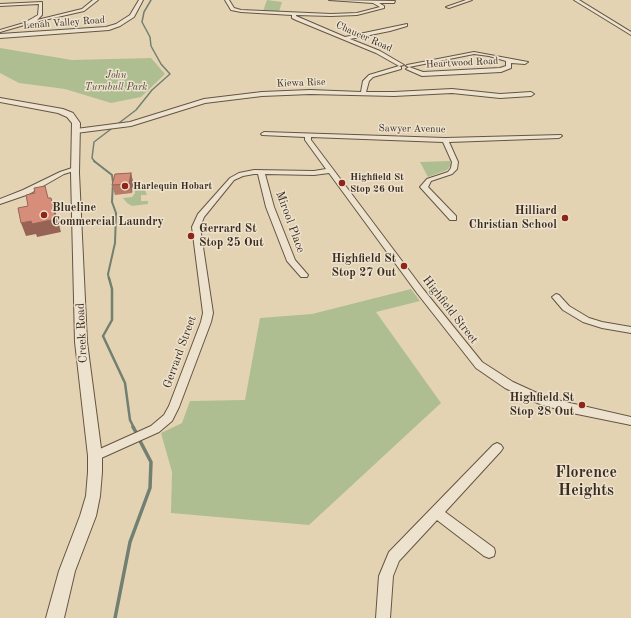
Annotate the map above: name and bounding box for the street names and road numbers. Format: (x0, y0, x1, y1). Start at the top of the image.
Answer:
street label: Lenah Valley Road (23, 14, 105, 32)
street label: Chaucer Road (334, 19, 394, 55)
street label: Heartwood Road (425, 55, 499, 71)
street label: Kiewa Rise (276, 76, 326, 90)
street label: Sawyer Avenue (379, 122, 445, 136)
street label: Mirool Place (272, 189, 308, 255)
street label: Highfield Street (419, 273, 481, 347)
street label: Creek Road (73, 302, 91, 364)
street label: Gerrard Street (160, 314, 200, 390)

